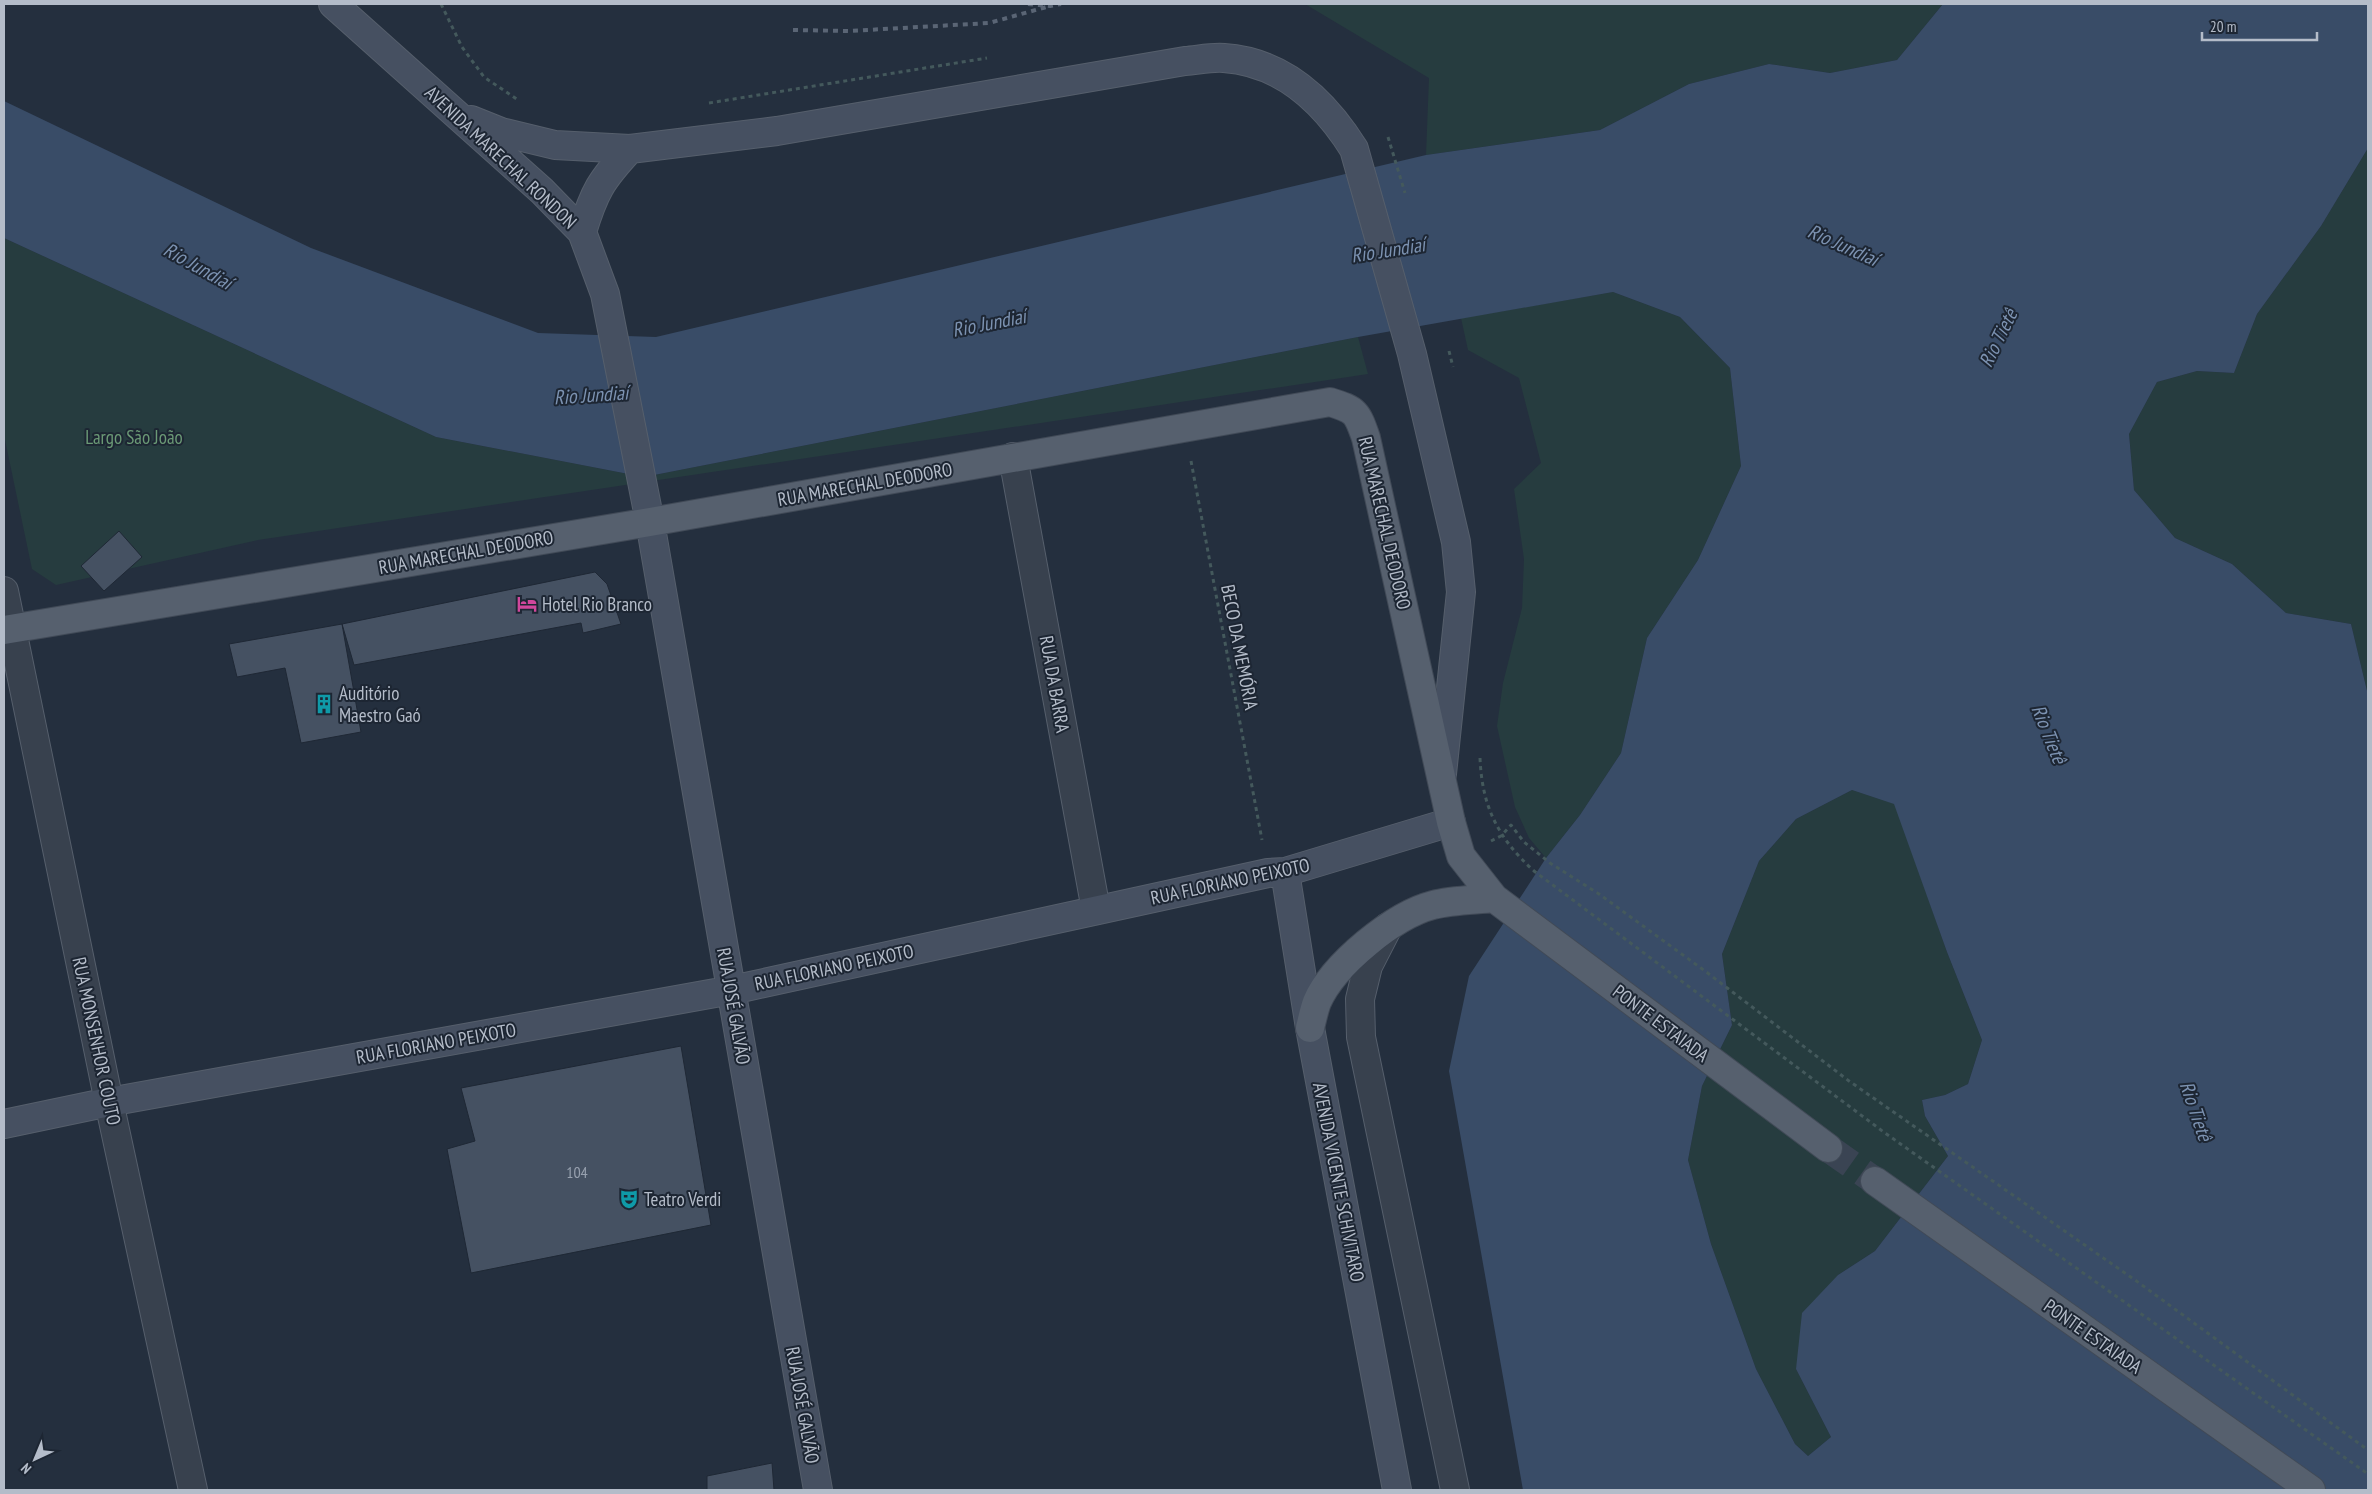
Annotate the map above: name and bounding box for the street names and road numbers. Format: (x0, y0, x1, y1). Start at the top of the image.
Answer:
street label: AVENIDA MARECHAL RONDON (420, 80, 582, 234)
street label: RUA MARECHAL DEODORO (1353, 434, 1417, 612)
street label: RUA MARECHAL DEODORO (776, 457, 954, 511)
street label: RUA MARECHAL DEODORO (377, 525, 555, 579)
street label: BECO DA MEMÓRIA (1216, 582, 1264, 712)
street label: RUA DA BARRA (1035, 634, 1075, 734)
street label: RUA FLORIANO PEIXOTO (1148, 852, 1312, 910)
street label: RUA FLORIANO PEIXOTO (752, 938, 916, 996)
street label: RUA JOSÉ GALVÃO (712, 946, 756, 1066)
street label: RUA MONSENHOR COUTO (67, 955, 127, 1127)
street label: PONTE ESTAIADA (1608, 979, 1714, 1067)
street label: RUA FLORIANO PEIXOTO (354, 1017, 518, 1069)
street label: AVENIDA VICENTE SCHIVITARO (1308, 1080, 1370, 1284)
street label: PONTE ESTAIADA (2039, 1293, 2147, 1379)
street label: RUA JOSÉ GALVÃO (781, 1345, 825, 1465)

